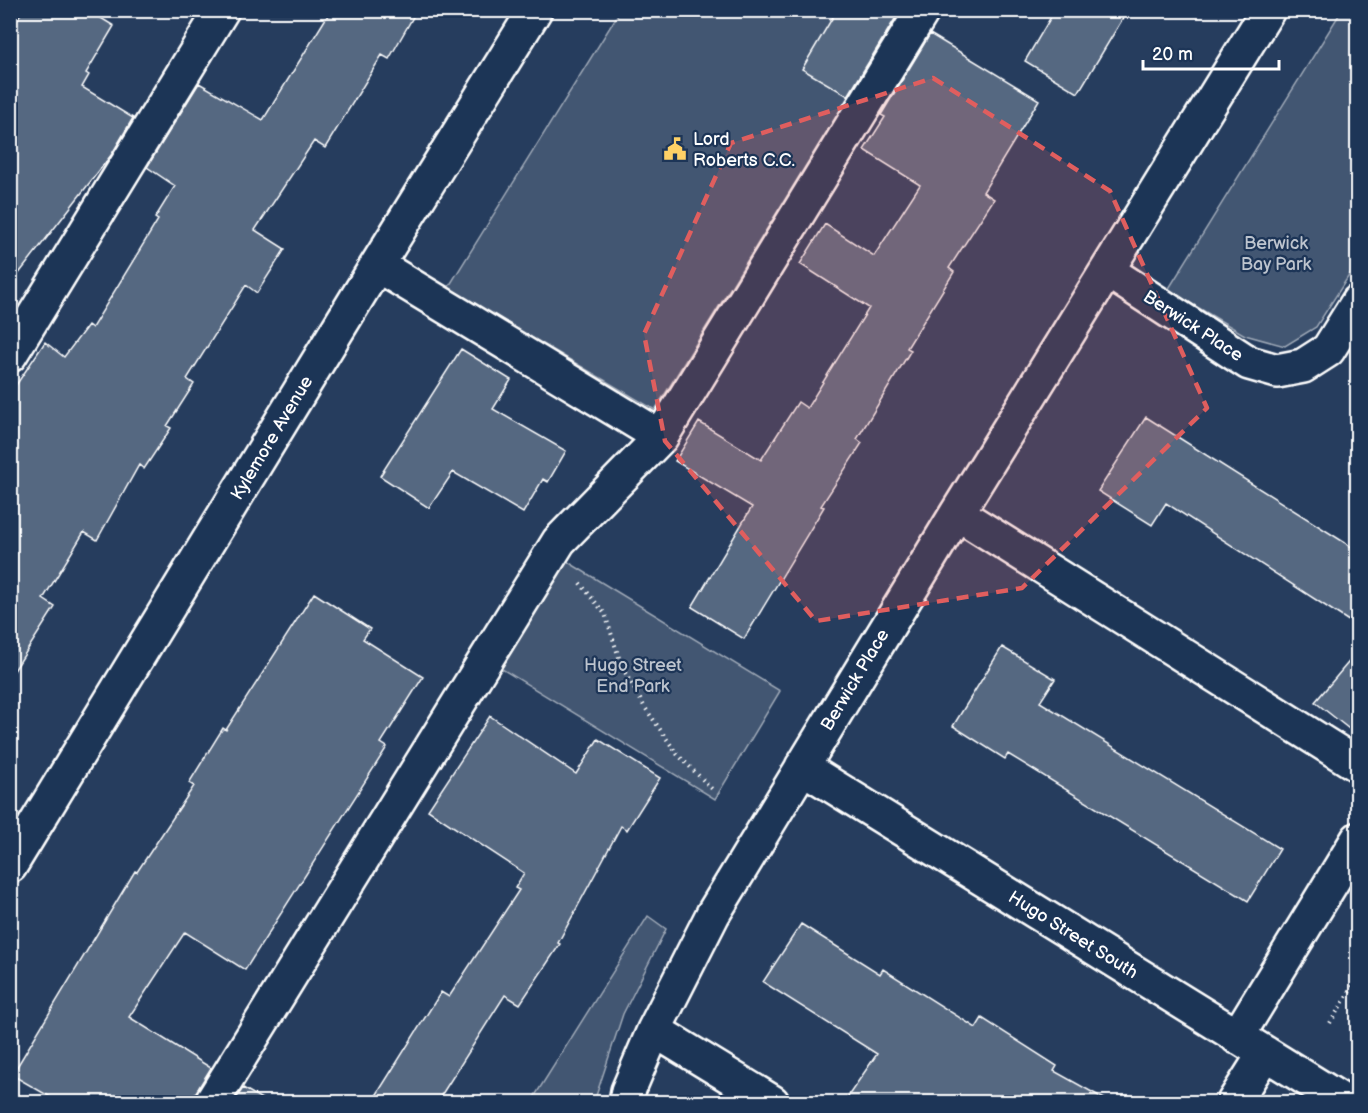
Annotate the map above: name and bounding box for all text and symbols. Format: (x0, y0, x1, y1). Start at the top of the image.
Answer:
scale bar (1143, 33, 1280, 71)
text: 20 m (1152, 44, 1193, 65)
place label: Lord Roberts C.C. (693, 129, 795, 171)
public building icon: Lord Roberts C.C. (662, 136, 688, 162)
park label: Berwick Bay Park (1241, 233, 1311, 275)
street label: Berwick Place (1139, 286, 1247, 366)
street label: Kylemore Avenue (227, 372, 318, 504)
street label: Berwick Place (816, 625, 894, 735)
park label: Hugo Street End Park (584, 655, 682, 697)
street label: Hugo Street South (1004, 887, 1142, 983)

